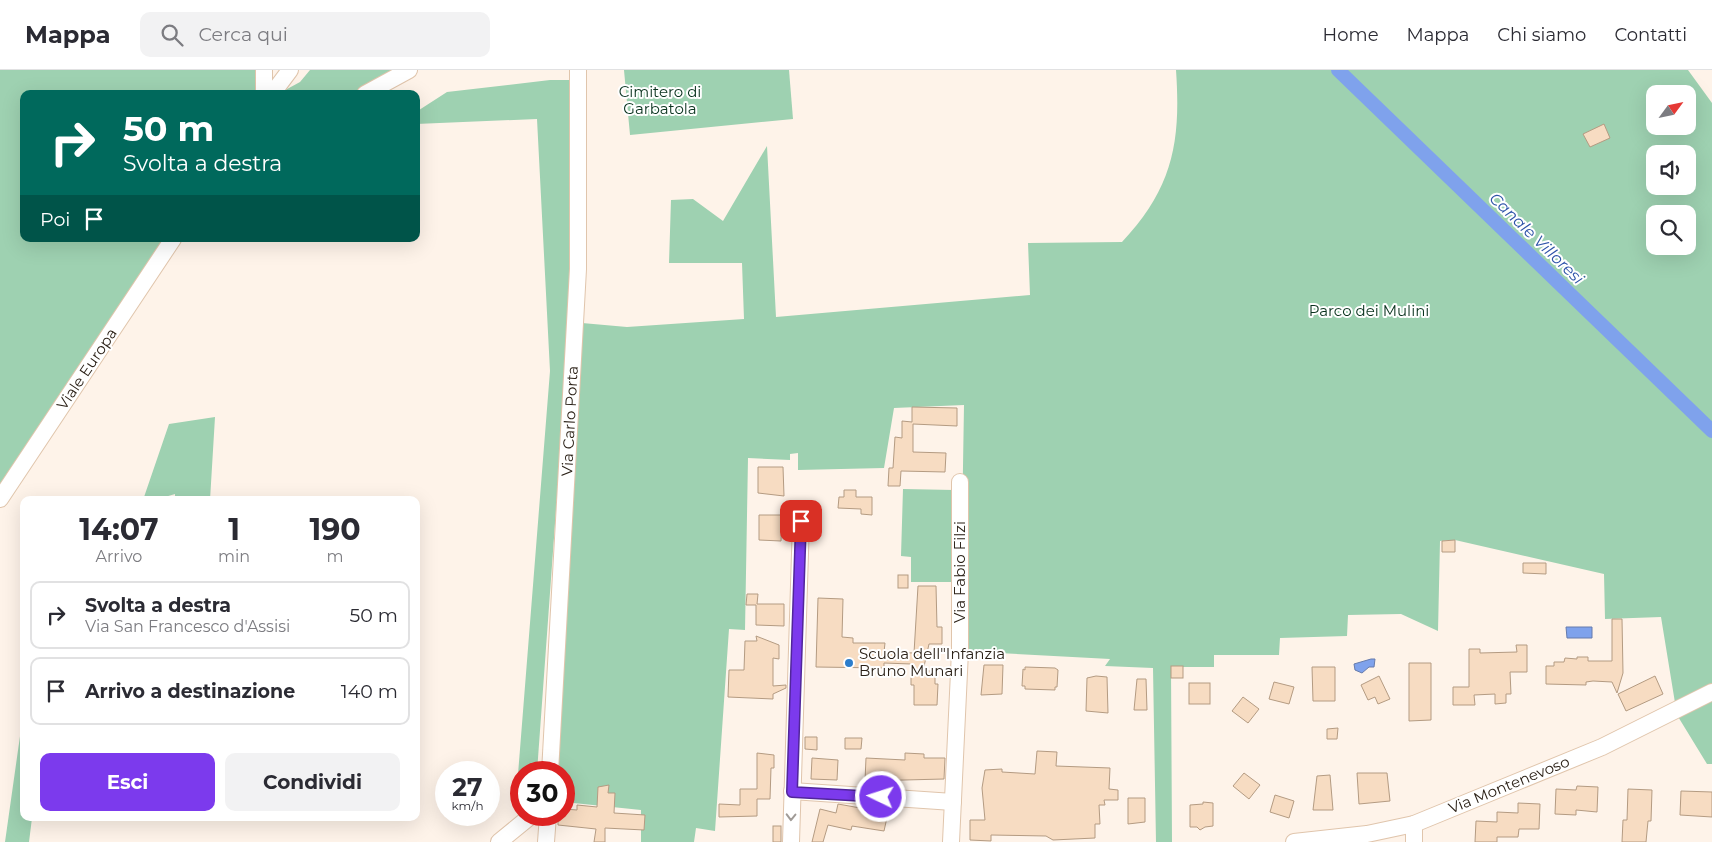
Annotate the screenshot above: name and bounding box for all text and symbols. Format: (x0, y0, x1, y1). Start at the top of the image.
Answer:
search box (140, 12, 490, 57)
text: Mappa (25, 20, 110, 49)
icon: search (158, 21, 186, 49)
text: Cerca qui (198, 23, 288, 46)
text: Home (1323, 24, 1379, 46)
text: Mappa (1407, 24, 1469, 46)
text: Chi siamo (1497, 24, 1586, 46)
text: Contatti (1614, 24, 1687, 46)
park label: Cimitero di Garbatola (619, 82, 701, 118)
north arrow (1646, 85, 1696, 135)
map controls (1646, 85, 1696, 255)
text: 50 m (123, 107, 214, 150)
icon: right (40, 110, 105, 175)
button: sound (1646, 145, 1696, 195)
text: Svolta a destra (123, 150, 282, 177)
water label: Canale Villoresi (1486, 189, 1588, 289)
icon: arrive (80, 205, 108, 233)
button: search (1646, 205, 1696, 255)
text: Poi (40, 208, 70, 231)
park label: Parco dei Mulini (1309, 301, 1429, 320)
street label: Viale Europa (52, 324, 121, 413)
street label: Via Carlo Porta (557, 365, 582, 477)
pin (780, 500, 822, 542)
icon: arrive (787, 507, 815, 535)
text: 14:07 (79, 511, 159, 548)
text: 1 (228, 511, 240, 548)
text: 190 (309, 511, 361, 548)
street label: Via Fabio Filzi (950, 521, 969, 623)
text: Arrivo (96, 547, 142, 566)
text: min (218, 547, 250, 566)
text: m (327, 547, 344, 566)
text: Svolta a destra (85, 594, 231, 617)
icon: right (42, 601, 70, 629)
text: 50 m (350, 604, 398, 627)
text: Via San Francesco d'Assisi (85, 617, 290, 636)
place label: Scuola dell"Infanzia Bruno Munari (859, 644, 1005, 680)
marker: Scuola dell"Infanzia Bruno Munari (843, 657, 855, 669)
icon: arrive (42, 677, 70, 705)
text: Arrivo a destinazione (85, 680, 295, 703)
text: 140 m (341, 680, 398, 703)
street label: Via Montenevoso (1446, 752, 1572, 817)
button: Esci (40, 753, 215, 811)
button: Condividi (225, 753, 400, 811)
speed limit sign: 30 (510, 761, 575, 826)
position arrow (854, 770, 906, 822)
text: 27 (452, 772, 483, 802)
text: km/h (451, 798, 484, 813)
one-way arrow (786, 813, 796, 821)

